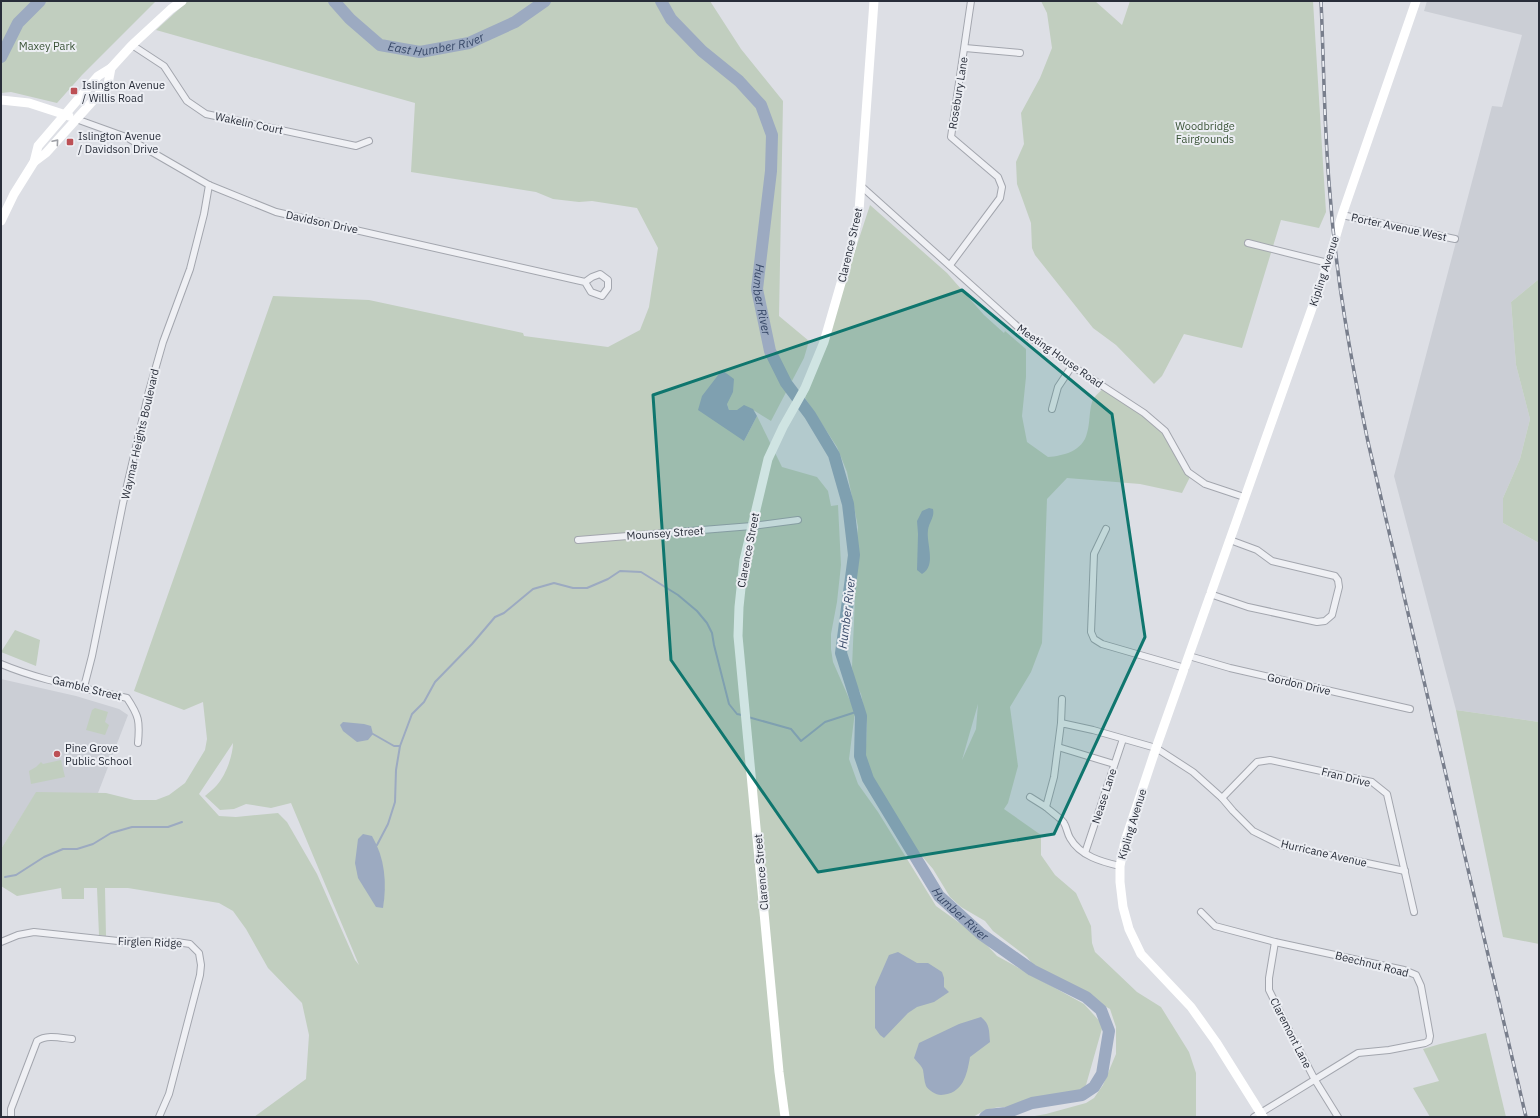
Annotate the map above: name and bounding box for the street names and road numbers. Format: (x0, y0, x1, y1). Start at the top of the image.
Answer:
street label: Rosebury Lane (945, 56, 971, 130)
street label: Wakelin Court (214, 109, 284, 137)
street label: Clarence Street (835, 206, 865, 284)
street label: Davidson Drive (285, 208, 359, 236)
street label: Porter Avenue West (1350, 210, 1448, 244)
street label: Kipling Avenue (1306, 234, 1342, 308)
street label: Meeting House Road (1014, 321, 1106, 391)
street label: Waymar Heights Boulevard (118, 367, 162, 501)
street label: Clarence Street (734, 511, 762, 589)
street label: Mounsey Street (626, 523, 704, 543)
street label: Gordon Drive (1266, 670, 1332, 698)
street label: Gamble Street (51, 673, 123, 703)
street label: Fran Drive (1320, 764, 1372, 790)
street label: Nease Lane (1088, 767, 1120, 825)
street label: Kipling Avenue (1115, 787, 1149, 861)
street label: Clarence Street (751, 833, 771, 911)
street label: Hurricane Avenue (1280, 836, 1368, 870)
street label: Firglen Ridge (118, 934, 182, 950)
street label: Beechnut Road (1334, 948, 1410, 980)
street label: Claremont Lane (1267, 995, 1315, 1071)

